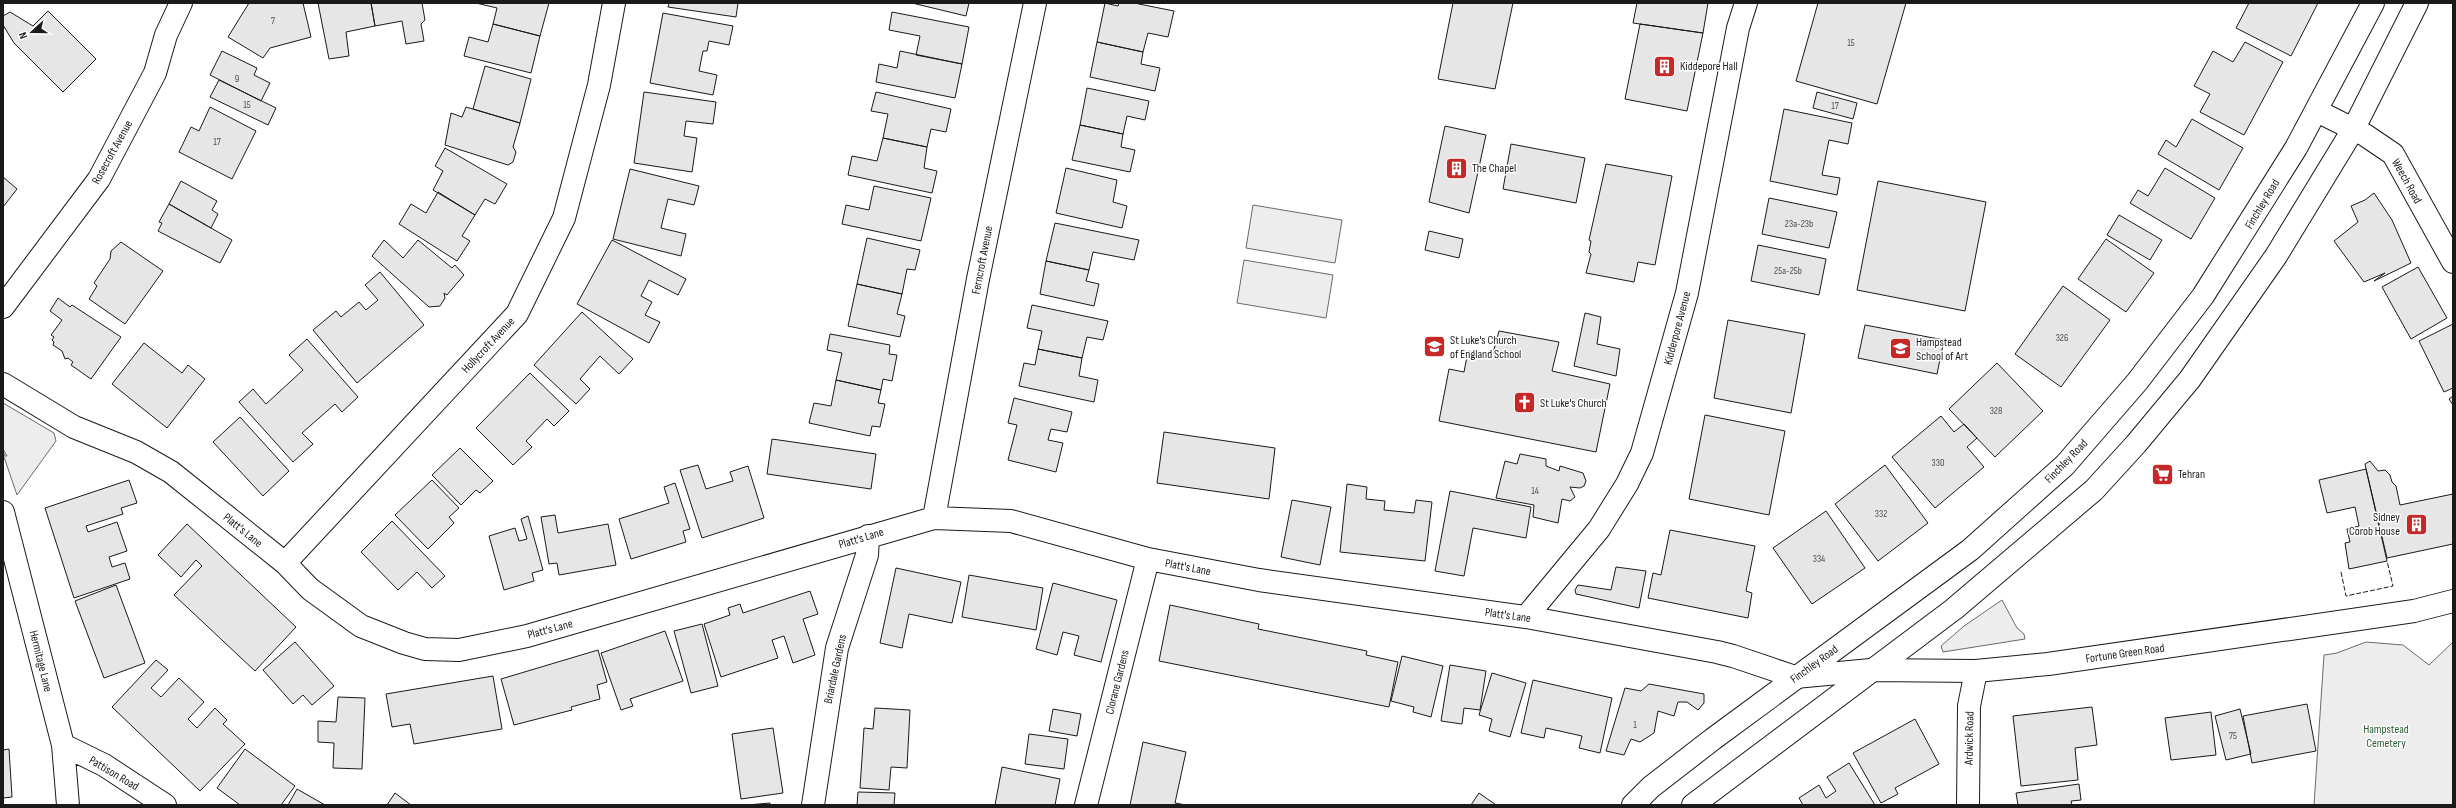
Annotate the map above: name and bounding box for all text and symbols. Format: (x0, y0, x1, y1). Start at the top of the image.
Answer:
north arrow (12, 12, 52, 52)
house number: 7 (271, 15, 275, 27)
text: N (16, 30, 30, 40)
house number: 15 (1847, 37, 1855, 49)
building icon: Kiddepore Hall (1651, 53, 1677, 79)
place label: Kiddepore Hall (1680, 59, 1738, 74)
house number: 9 (235, 73, 239, 85)
house number: 15 (243, 99, 251, 111)
house number: 17 (1831, 100, 1839, 112)
street label: Rosecroft Avenue (89, 117, 136, 187)
house number: 17 (213, 136, 221, 148)
building icon: The Chapel (1444, 155, 1470, 181)
street label: Weech Road (2388, 156, 2425, 206)
place label: The Chapel (1472, 161, 1516, 176)
street label: Finchley Road (2242, 177, 2283, 232)
house number: 23a-23b (1785, 218, 1813, 230)
street label: Ferncroft Avenue (969, 225, 996, 295)
house number: 25a-25b (1774, 265, 1802, 277)
street label: Kidderpore Avenue (1661, 290, 1695, 366)
street label: Hollycroft Avenue (459, 314, 518, 377)
house number: 326 (2056, 332, 2068, 344)
place label: St Luke's Church of England School (1450, 333, 1521, 362)
school or university icon: St Luke's Church of England School (1422, 334, 1448, 360)
place label: Hampstead School of Art (1916, 335, 1968, 364)
school or university icon: Hampstead School of Art (1888, 336, 1914, 362)
church icon: St Luke's Church (1511, 390, 1537, 416)
place label: St Luke's Church (1540, 396, 1607, 411)
house number: 328 (1990, 405, 2002, 417)
street label: Finchley Road (2042, 436, 2091, 487)
house number: 330 (1932, 457, 1944, 469)
supermarket icon: Tehran (2150, 461, 2176, 487)
place label: Tehran (2178, 467, 2205, 482)
house number: 14 (1531, 485, 1539, 497)
house number: 332 (1875, 508, 1887, 520)
street label: Platt's Lane (220, 510, 266, 551)
place label: Sidney Corob House (2349, 510, 2400, 539)
building icon: Sidney Corob House (2403, 511, 2429, 537)
street label: Platt's Lane (837, 524, 886, 552)
house number: 334 (1813, 553, 1825, 565)
street label: Platt's Lane (1164, 556, 1212, 579)
street label: Platt's Lane (1484, 605, 1532, 626)
street label: Platt's Lane (526, 616, 575, 643)
street label: Hermitage Lane (26, 629, 55, 694)
street label: Briardale Gardens (821, 633, 850, 705)
street label: Fortune Green Road (2085, 641, 2165, 666)
street label: Finchley Road (1787, 642, 1841, 687)
street label: Clorane Gardens (1102, 648, 1133, 716)
street label: Ardwick Road (1962, 711, 1977, 766)
house number: 1 (1633, 719, 1637, 731)
park label: Hampstead Cemetery (2363, 722, 2409, 751)
house number: 75 (2229, 730, 2237, 742)
street label: Pattison Road (86, 753, 141, 794)

